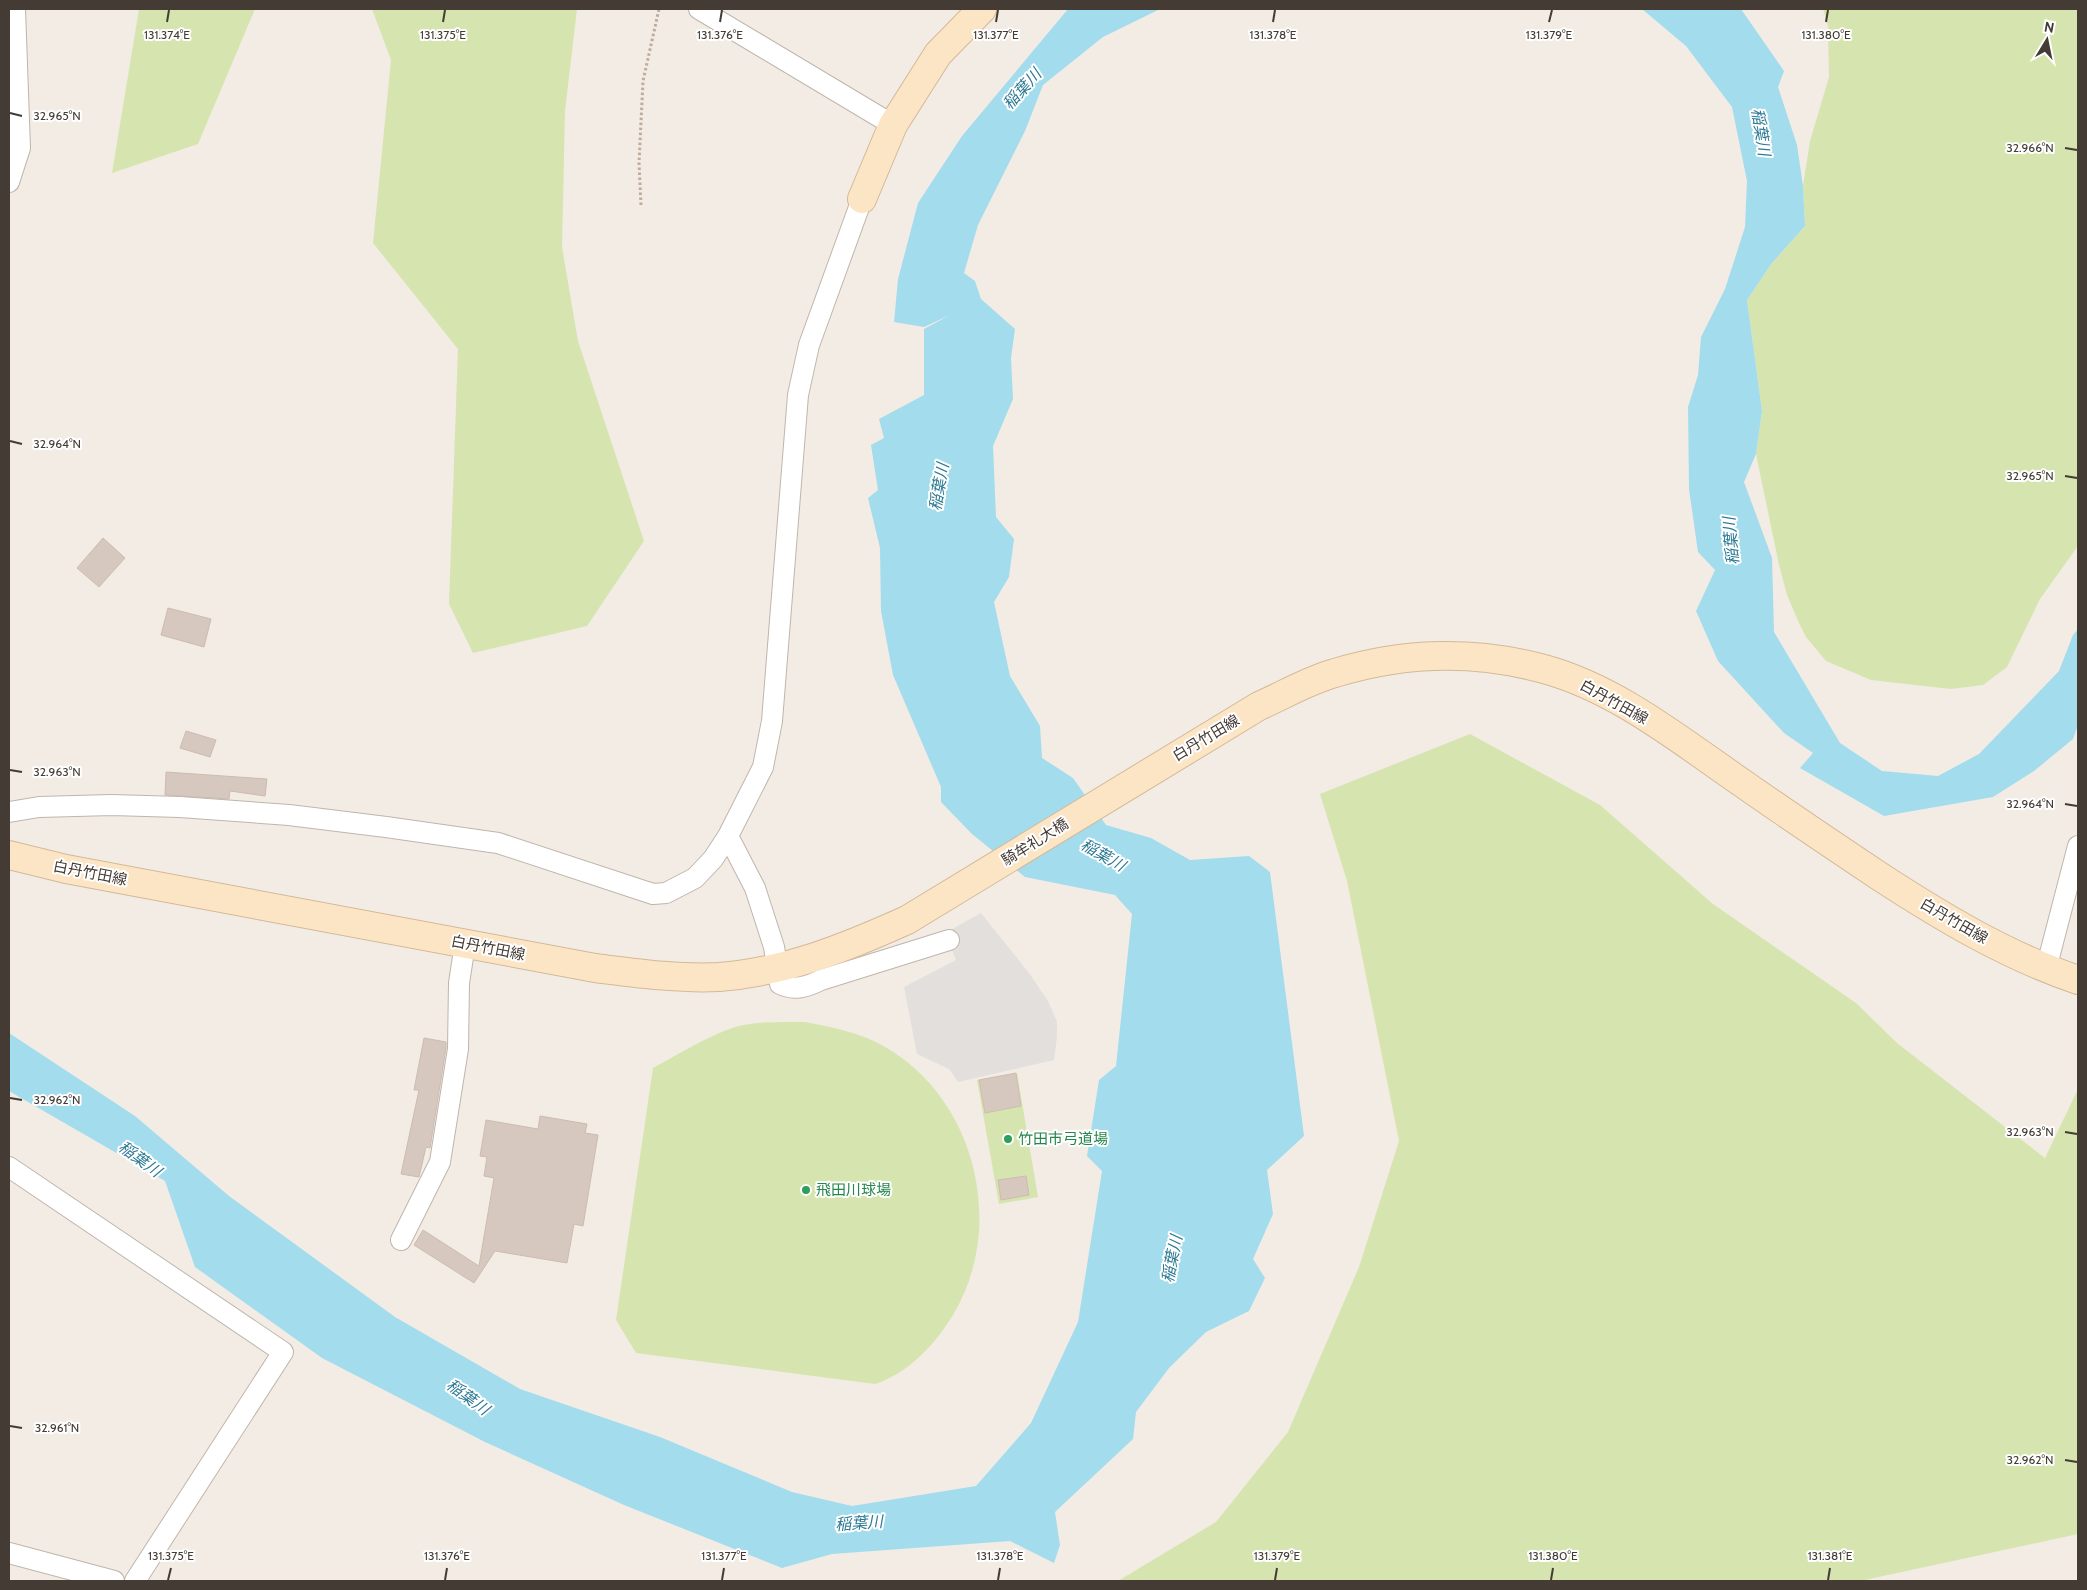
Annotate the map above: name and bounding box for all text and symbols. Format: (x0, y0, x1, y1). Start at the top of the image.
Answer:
north arrow (2022, 15, 2072, 65)
text: N (2043, 17, 2056, 37)
text: 131.374°E (144, 27, 190, 42)
text: 131.375°E (420, 27, 466, 42)
text: 131.376°E (697, 27, 743, 42)
text: 131.377°E (973, 27, 1019, 42)
text: 131.378°E (1250, 27, 1297, 42)
text: 131.379°E (1526, 27, 1572, 42)
text: 131.380°E (1801, 27, 1851, 42)
water label: 稲葉川 (999, 63, 1046, 113)
water label: 稲葉川 (1748, 107, 1774, 159)
text: 32.965°N (33, 108, 81, 123)
text: 32.966°N (2006, 140, 2054, 155)
text: 32.964°N (33, 436, 81, 451)
water label: 稲葉川 (925, 460, 953, 512)
text: 32.965°N (2006, 468, 2054, 483)
water label: 稲葉川 (1719, 514, 1743, 566)
street label: 白丹竹田線 (1577, 676, 1651, 728)
street label: 白丹竹田線 (1169, 711, 1243, 765)
text: 32.963°N (33, 764, 81, 779)
text: 32.964°N (2006, 796, 2054, 811)
street label: 騎牟礼大橋 (998, 814, 1072, 870)
water label: 稲葉川 (1077, 835, 1130, 876)
street label: 白丹竹田線 (51, 857, 129, 889)
street label: 白丹竹田線 (1917, 894, 1991, 948)
street label: 白丹竹田線 (449, 932, 527, 964)
text: 32.962°N (33, 1092, 81, 1107)
text: 32.963°N (2006, 1124, 2054, 1139)
place label: 竹田市弓道場 (1018, 1130, 1108, 1148)
marker: 竹田市弓道場 (1002, 1133, 1014, 1145)
water label: 稲葉川 (115, 1137, 167, 1182)
place label: 飛田川球場 (816, 1181, 891, 1199)
marker: 飛田川球場 (800, 1184, 812, 1196)
water label: 稲葉川 (1158, 1232, 1186, 1284)
water label: 稲葉川 (443, 1375, 495, 1420)
text: 32.961°N (35, 1420, 79, 1435)
text: 32.962°N (2006, 1452, 2054, 1467)
water label: 稲葉川 (834, 1512, 886, 1534)
text: 131.375°E (148, 1548, 194, 1563)
text: 131.376°E (424, 1548, 470, 1563)
text: 131.377°E (701, 1548, 747, 1563)
text: 131.378°E (977, 1548, 1024, 1563)
text: 131.379°E (1254, 1548, 1300, 1563)
text: 131.380°E (1528, 1548, 1578, 1563)
text: 131.381°E (1808, 1548, 1853, 1563)

